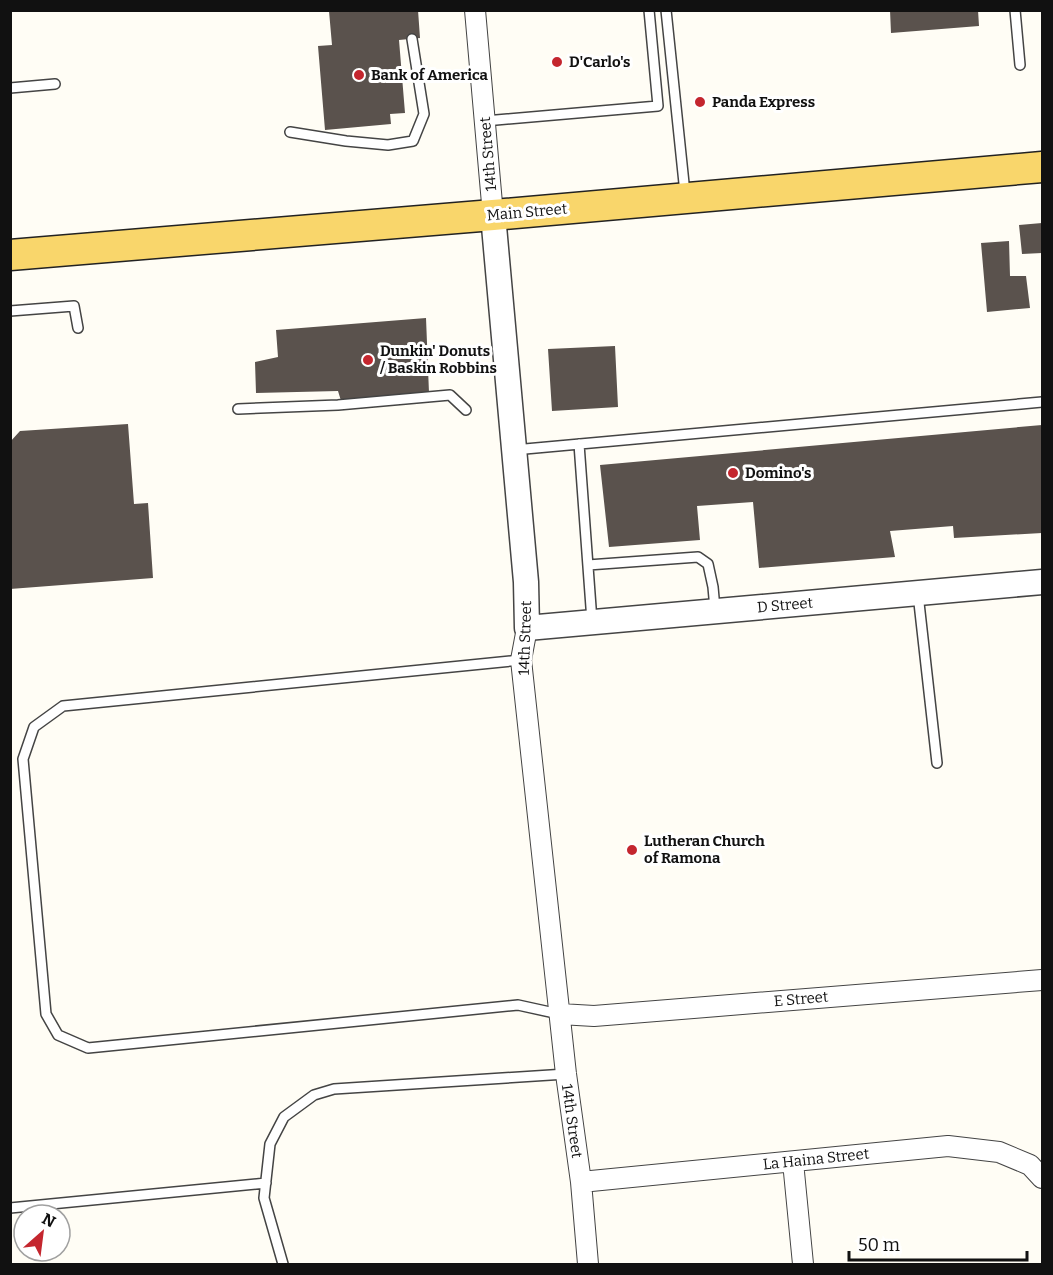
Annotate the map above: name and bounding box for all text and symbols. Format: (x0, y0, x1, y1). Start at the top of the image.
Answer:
place label: D'Carlo's (569, 53, 630, 71)
marker: D'Carlo's (550, 55, 564, 69)
place label: Bank of America (371, 66, 488, 84)
marker: Bank of America (352, 68, 366, 82)
place label: Panda Express (712, 93, 815, 111)
marker: Panda Express (693, 95, 707, 109)
street label: 14th Street (476, 115, 500, 192)
street label: Main Street (486, 199, 569, 224)
place label: Dunkin' Donuts / Baskin Robbins (379, 342, 497, 377)
marker: Dunkin' Donuts / Baskin Robbins (361, 353, 375, 367)
place label: Domino's (745, 464, 811, 482)
marker: Domino's (726, 466, 740, 480)
street label: D Street (756, 594, 814, 616)
street label: 14th Street (515, 600, 535, 676)
place label: Lutheran Church of Ramona (644, 832, 765, 867)
marker: Lutheran Church of Ramona (625, 843, 639, 857)
street label: E Street (773, 988, 830, 1010)
street label: 14th Street (558, 1083, 586, 1160)
street label: La Haina Street (762, 1144, 871, 1174)
north arrow (12, 1203, 72, 1263)
text: N (39, 1209, 59, 1231)
scale bar (849, 1224, 1028, 1262)
text: 50 m (858, 1234, 900, 1256)

